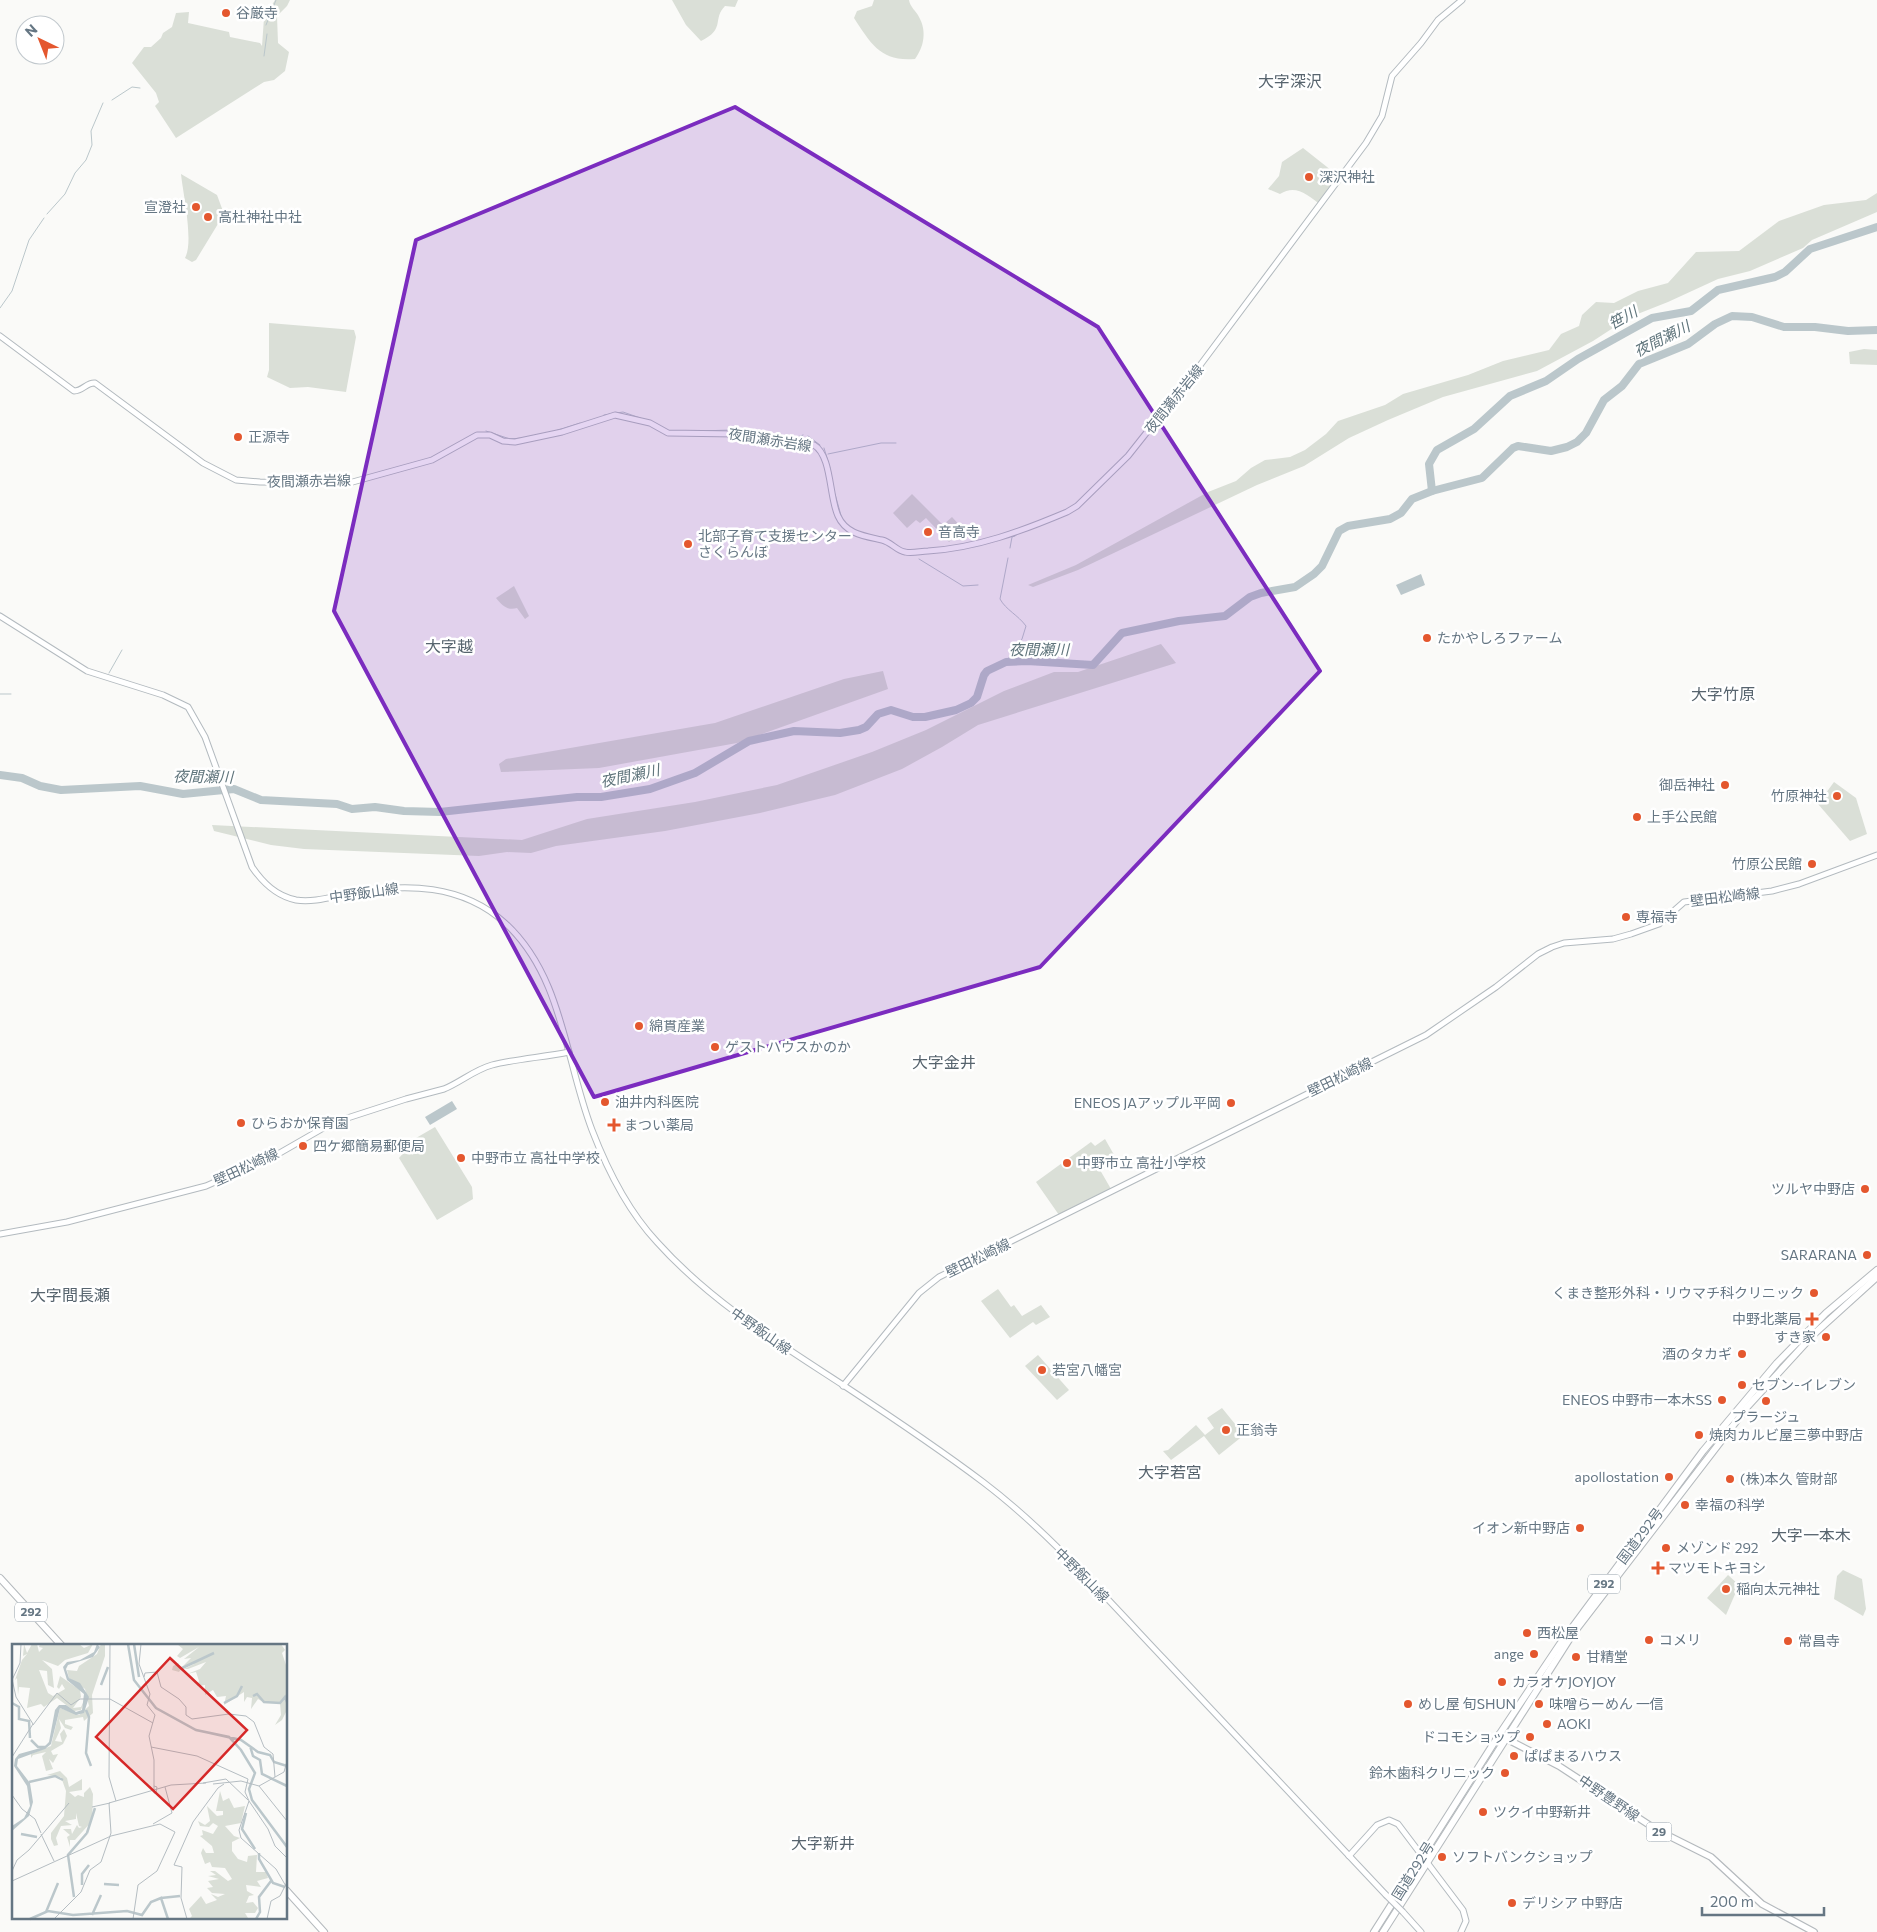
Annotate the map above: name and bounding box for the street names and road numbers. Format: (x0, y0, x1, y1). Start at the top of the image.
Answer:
street label: 夜間瀬赤岩線 (1141, 361, 1207, 437)
street label: 夜間瀬赤岩線 (727, 425, 813, 454)
street label: 夜間瀬赤岩線 (267, 471, 351, 490)
street label: 中野飯山線 (328, 879, 400, 906)
street label: 壁田松崎線 (1689, 884, 1761, 909)
street label: 壁田松崎線 (1305, 1054, 1375, 1100)
street label: 壁田松崎線 (210, 1144, 281, 1189)
street label: 壁田松崎線 (943, 1235, 1013, 1281)
street label: 中野飯山線 (728, 1304, 795, 1358)
street label: 国道292号 (1613, 1504, 1666, 1567)
street label: 中野飯山線 (1052, 1544, 1113, 1605)
road number: 292 (1588, 1575, 1620, 1594)
road number: 292 (15, 1602, 47, 1621)
street label: 中野豊野線 (1576, 1771, 1643, 1824)
road number: 29 (1646, 1822, 1672, 1841)
street label: 国道292号 (1388, 1838, 1437, 1903)

